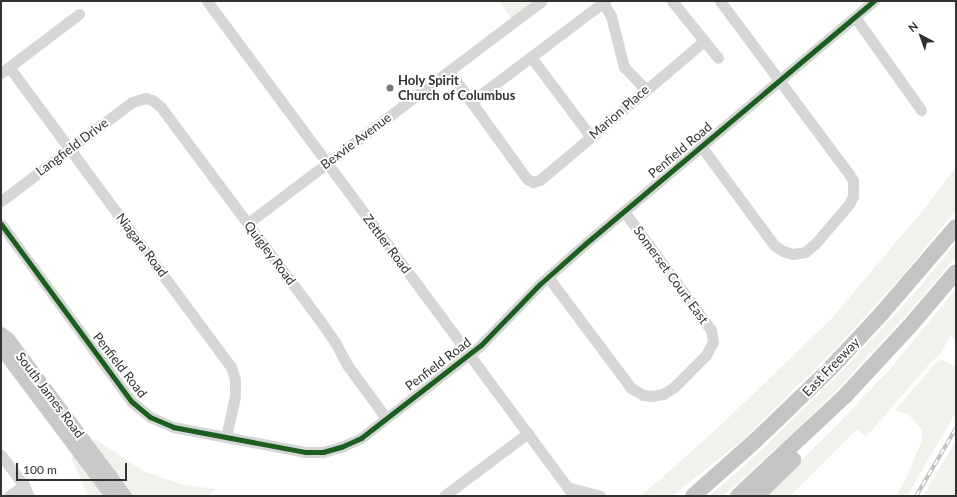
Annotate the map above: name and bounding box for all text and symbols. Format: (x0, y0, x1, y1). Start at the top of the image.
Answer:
north arrow (901, 16, 941, 56)
text: N (905, 19, 920, 34)
place label: Holy Spirit Church of Columbus (398, 73, 516, 104)
street label: Marion Place (586, 82, 652, 142)
marker: Holy Spirit Church of Columbus (385, 83, 395, 93)
street label: Bexvie Avenue (318, 109, 394, 173)
street label: Langfield Drive (33, 115, 111, 179)
street label: Penfield Road (645, 119, 715, 181)
street label: Niagara Road (113, 210, 171, 280)
street label: Zettler Road (360, 211, 414, 277)
street label: Quigley Road (241, 218, 299, 288)
street label: Somerset Court East (630, 223, 712, 327)
street label: Penfield Road (90, 329, 150, 401)
street label: Penfield Road (402, 334, 474, 394)
street label: East Freeway (799, 334, 863, 400)
street label: South James Road (13, 349, 87, 441)
scale bar (18, 455, 129, 481)
text: 100 m (23, 462, 57, 477)

